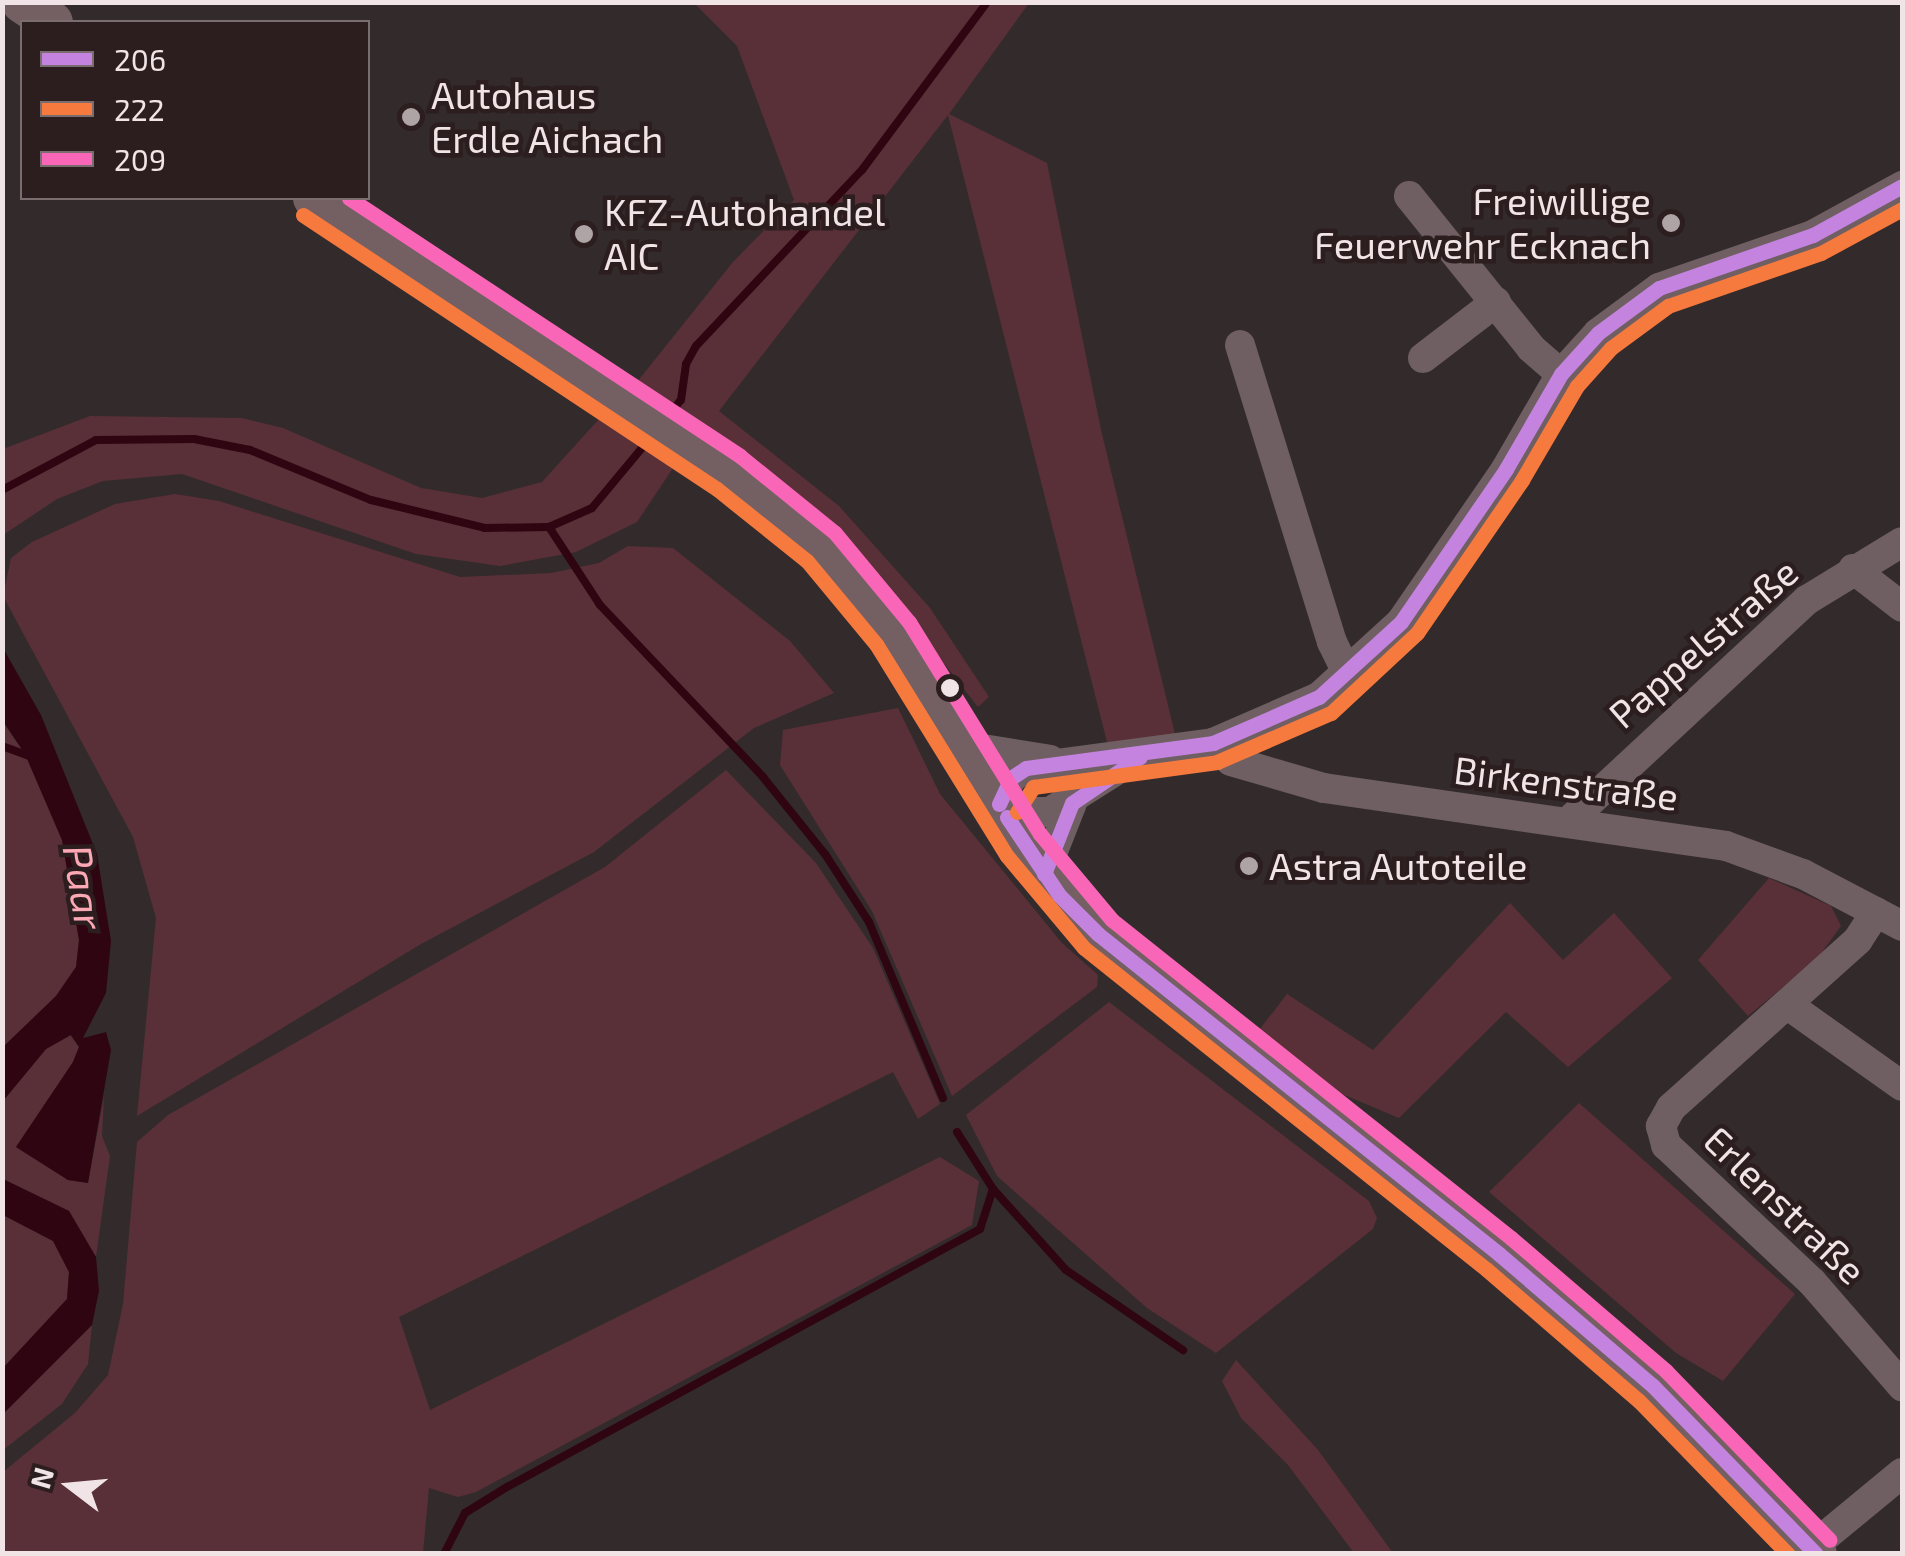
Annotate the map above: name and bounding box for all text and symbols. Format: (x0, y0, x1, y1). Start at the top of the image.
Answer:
legend (20, 20, 370, 200)
text: 206 (114, 41, 166, 77)
place label: Autohaus Erdle Aichach (431, 72, 664, 162)
text: 222 (114, 91, 165, 127)
marker: Autohaus Erdle Aichach (400, 106, 422, 128)
text: 209 (114, 141, 166, 177)
place label: Freiwillige Feuerwehr Ecknach (1313, 178, 1651, 268)
place label: KFZ-Autohandel AIC (604, 189, 885, 278)
marker: Freiwillige Feuerwehr Ecknach (1660, 212, 1682, 234)
marker: KFZ-Autohandel AIC (573, 223, 595, 245)
street label: Pappelstraße (1599, 549, 1807, 737)
unlabelled marker (940, 678, 960, 698)
street label: Birkenstraße (1451, 747, 1681, 819)
water label: Paar (55, 841, 115, 933)
place label: Astra Autoteile (1269, 843, 1528, 889)
marker: Astra Autoteile (1238, 855, 1260, 877)
street label: Erlenstraße (1695, 1117, 1875, 1293)
north arrow (20, 1436, 120, 1536)
text: N (22, 1463, 60, 1492)

